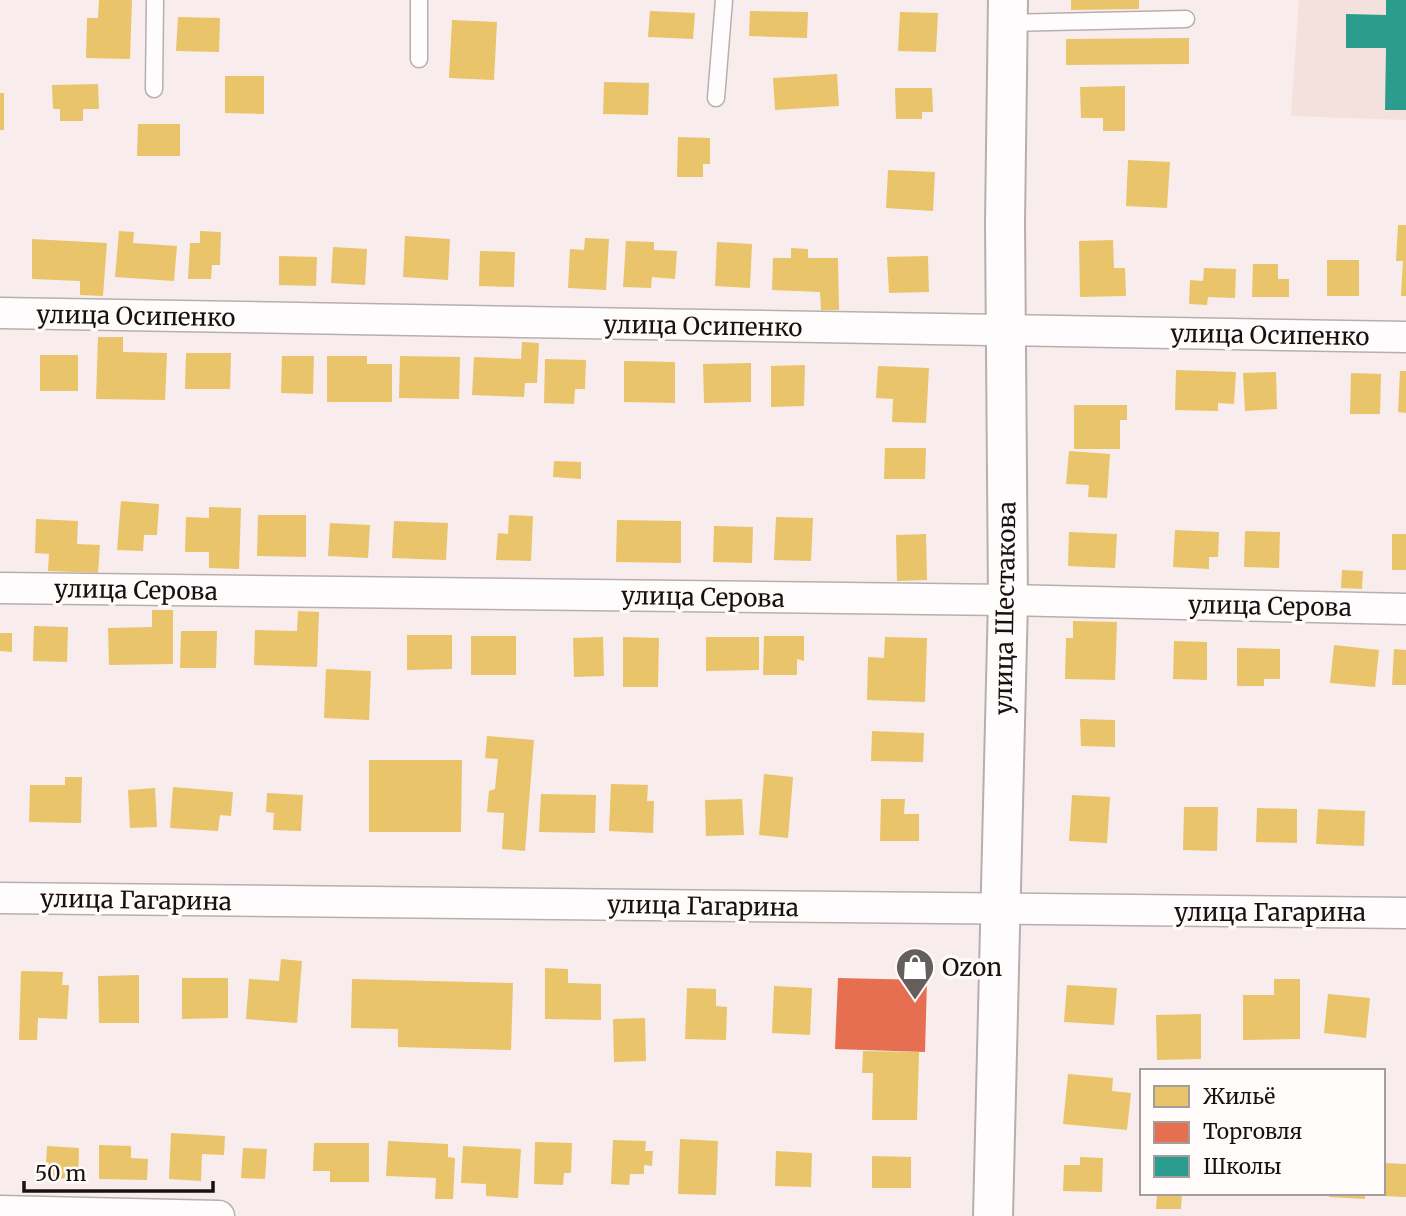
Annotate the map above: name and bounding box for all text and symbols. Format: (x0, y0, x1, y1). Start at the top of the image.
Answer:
street label: улица Осипенко (36, 299, 236, 333)
street label: улица Осипенко (603, 309, 803, 343)
street label: улица Осипенко (1170, 318, 1370, 352)
street label: улица Шестакова (988, 501, 1022, 715)
street label: улица Серова (54, 573, 218, 607)
street label: улица Серова (621, 580, 785, 614)
street label: улица Серова (1188, 589, 1352, 623)
street label: улица Гагарина (40, 883, 232, 917)
street label: улица Гагарина (607, 889, 799, 923)
street label: улица Гагарина (1174, 897, 1366, 928)
shop icon: Ozon (894, 946, 936, 1001)
place label: Ozon (942, 952, 1002, 983)
legend (1140, 1069, 1385, 1195)
text: Жильё (1203, 1083, 1275, 1110)
text: Торговля (1203, 1118, 1302, 1145)
scale bar (24, 1150, 214, 1194)
text: Школы (1203, 1153, 1281, 1180)
text: 50 m (35, 1160, 86, 1187)

